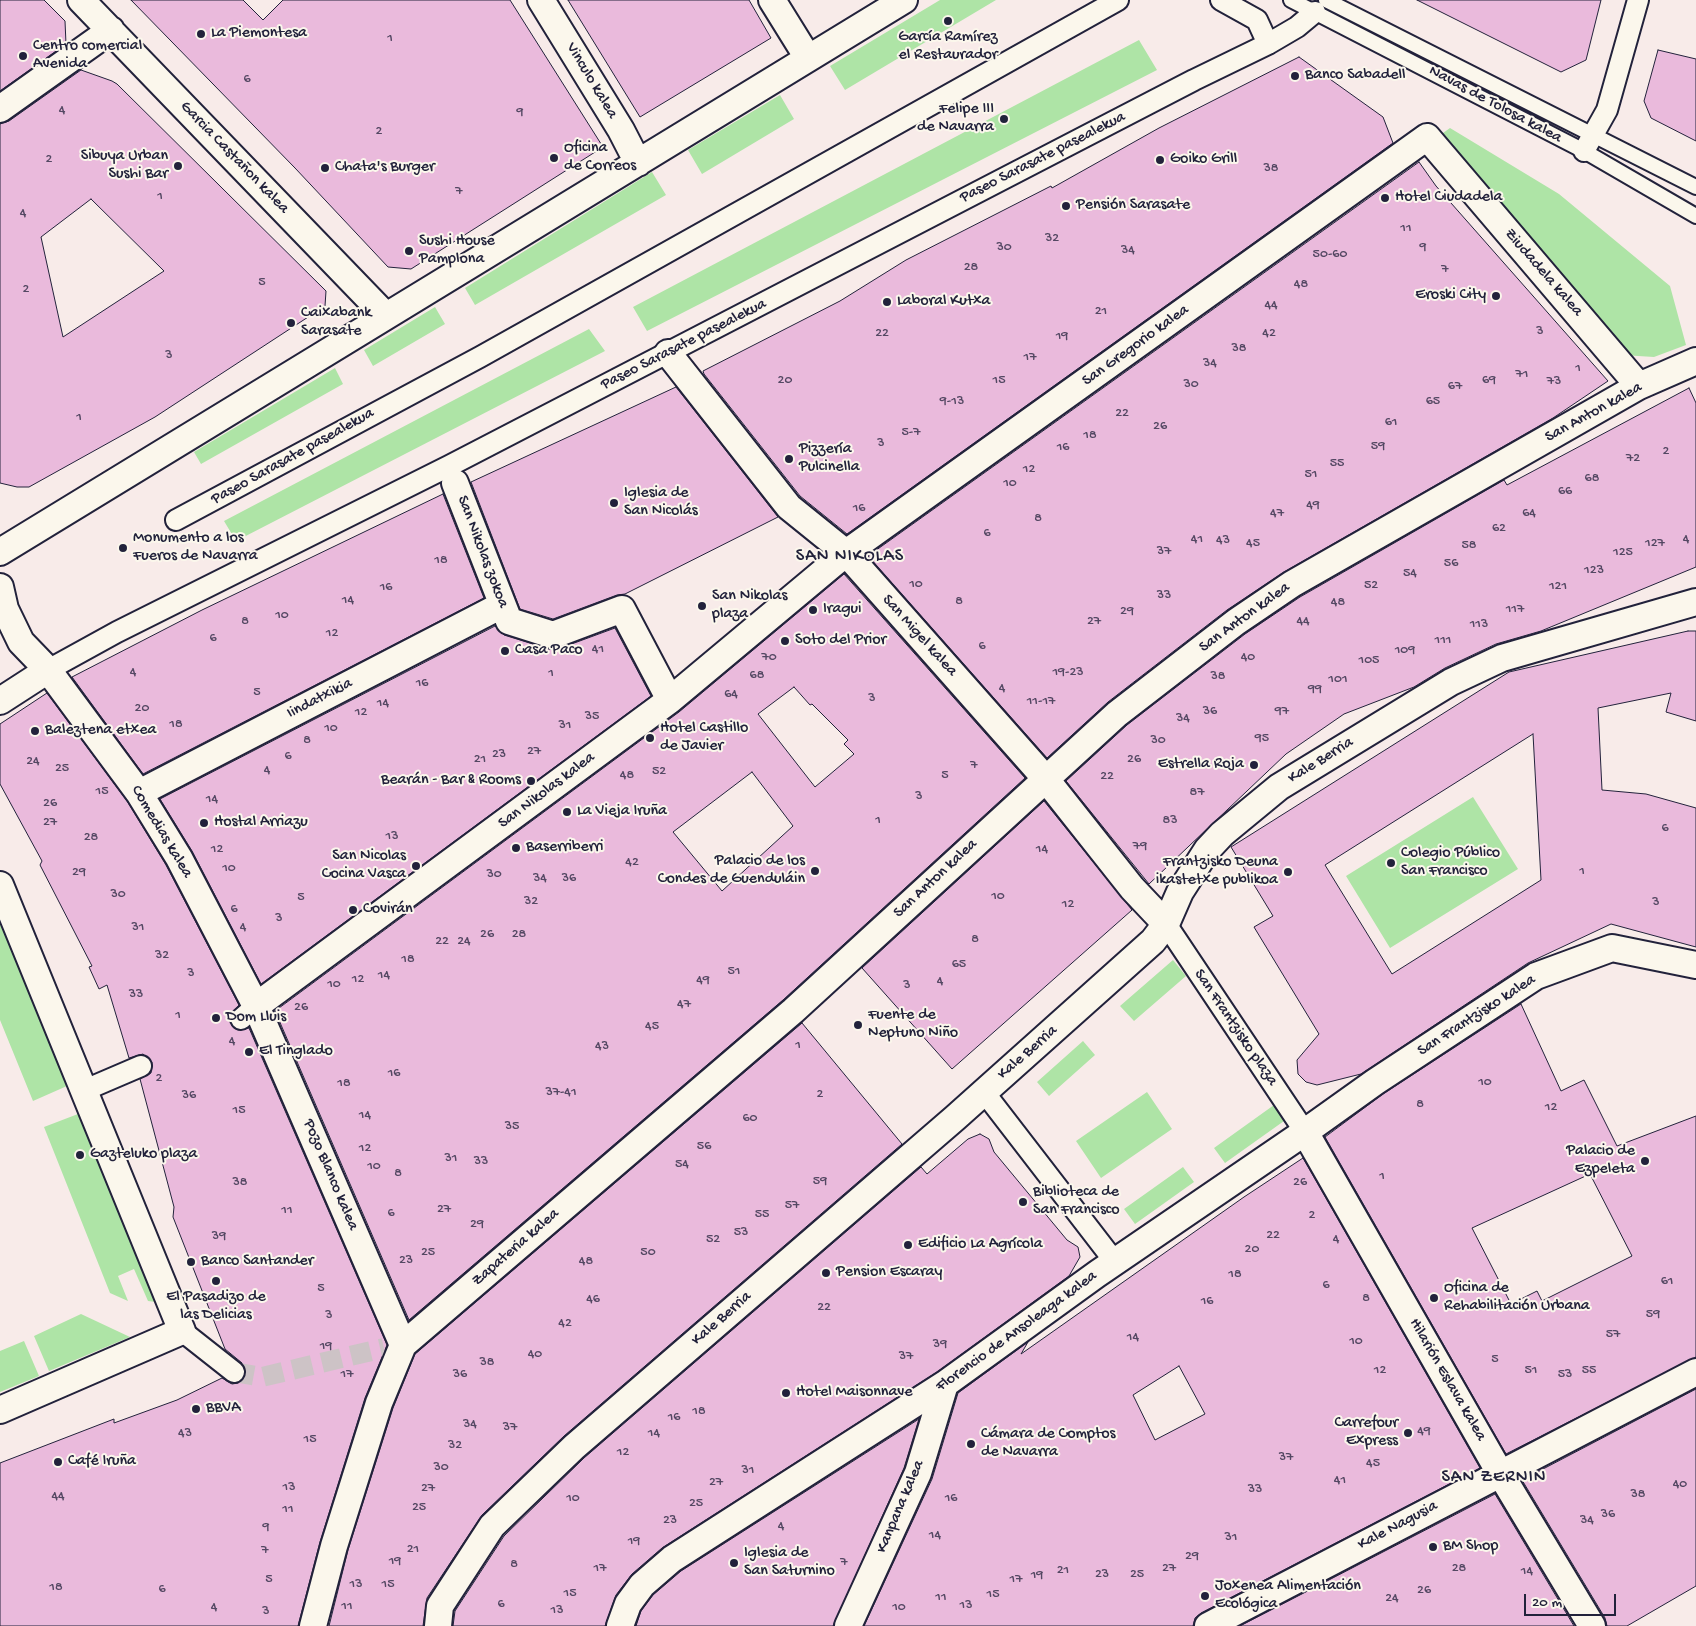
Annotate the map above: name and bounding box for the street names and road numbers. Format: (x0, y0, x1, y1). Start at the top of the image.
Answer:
street label: Vinculo kalea (561, 40, 621, 122)
street label: Navas de Tolosa kalea (1425, 62, 1565, 148)
street label: Garcia Castañon kalea (175, 98, 293, 218)
street label: Paseo Sarasate pasealekua (957, 108, 1129, 208)
street label: Ziudadela kalea (1500, 225, 1586, 321)
street label: Paseo Sarasate pasealekua (598, 295, 770, 395)
street label: San Gregorio kalea (1079, 301, 1193, 391)
street label: San Anton kalea (1542, 379, 1646, 447)
street label: Paseo Sarasate pasealekua (208, 404, 378, 510)
street label: San Nikolas zokoa (452, 493, 512, 611)
street label: San Anton kalea (1196, 579, 1294, 657)
street label: San Migel kalea (877, 591, 961, 681)
street label: Iindatxikia (284, 674, 356, 724)
street label: Kale Berria (1285, 733, 1357, 789)
street label: San Nikolas kalea (495, 748, 599, 834)
street label: Comedias kalea (126, 782, 196, 882)
street label: San Anton kalea (890, 835, 982, 923)
street label: San Frantzisko plaza (1189, 966, 1281, 1090)
street label: San Frantzisko kalea (1414, 971, 1540, 1061)
street label: Kale Berria (994, 1022, 1062, 1084)
street label: Pozo Blanco kalea (298, 1117, 362, 1233)
street label: Zapateria kalea (468, 1205, 564, 1291)
street label: Florencio de Ansoleaga kalea (933, 1267, 1101, 1397)
street label: Kale Berria (688, 1288, 756, 1350)
street label: Hilarión Eslava kalea (1404, 1315, 1490, 1445)
street label: Kanpana kalea (873, 1458, 929, 1556)
street label: Kale Nagusia (1355, 1497, 1441, 1555)

